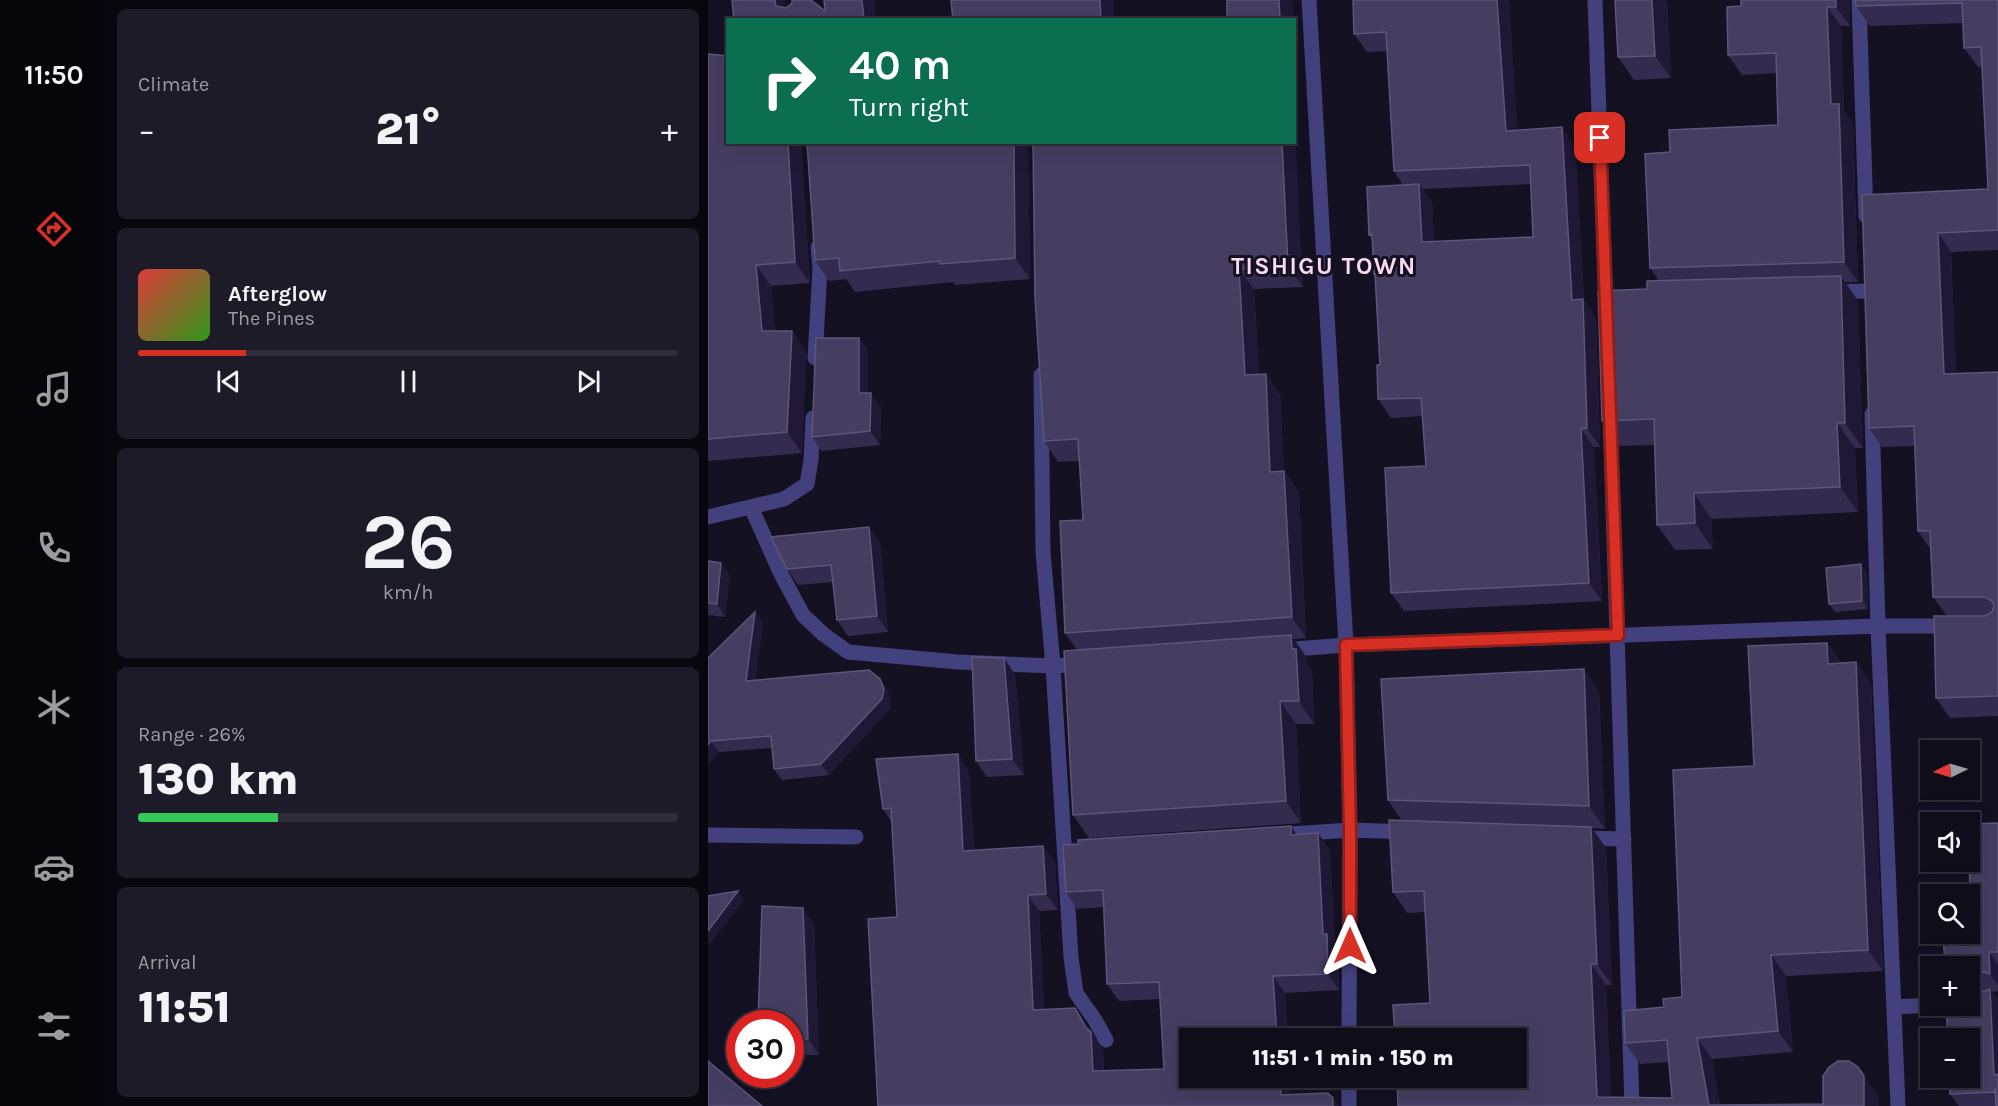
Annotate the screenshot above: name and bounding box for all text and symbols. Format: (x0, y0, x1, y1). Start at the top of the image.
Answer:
text: 40 m (849, 40, 951, 90)
icon: right (750, 42, 828, 120)
text: 11:50 (24, 59, 84, 91)
text: Climate (138, 73, 209, 96)
text: Turn right (849, 91, 969, 123)
text: 21° (375, 103, 441, 155)
text: − (138, 111, 155, 149)
text: + (661, 111, 678, 149)
pin (1574, 112, 1625, 163)
icon: arrive (1583, 121, 1616, 154)
icon: directions (33, 208, 75, 250)
district label: TISHIGU TOWN (1231, 252, 1417, 280)
text: Afterglow (228, 281, 327, 307)
text: The Pines (228, 307, 315, 330)
icon: previous (212, 365, 245, 398)
icon: pause (392, 365, 425, 398)
icon: next (572, 365, 605, 398)
icon: music (33, 368, 75, 410)
text: 26 (361, 496, 455, 588)
icon: phone (33, 527, 75, 569)
text: km/h (383, 581, 433, 604)
icon: climate (33, 686, 75, 728)
text: Range · 26% (138, 723, 246, 746)
north arrow (1920, 740, 1980, 800)
map controls (1920, 740, 1980, 1088)
text: 130 km (138, 753, 298, 805)
button: sound (1920, 812, 1980, 872)
icon: car (33, 846, 75, 888)
button: search (1920, 884, 1980, 944)
position arrow (1318, 914, 1382, 978)
text: Arrival (138, 951, 197, 974)
button: + (1920, 956, 1980, 1016)
text: 11:51 (138, 981, 231, 1033)
icon: filters (33, 1005, 75, 1047)
speed limit sign: 30 (726, 1010, 804, 1088)
button: − (1920, 1028, 1980, 1088)
text: 11:51 · 1 min · 150 m (1252, 1045, 1454, 1071)

